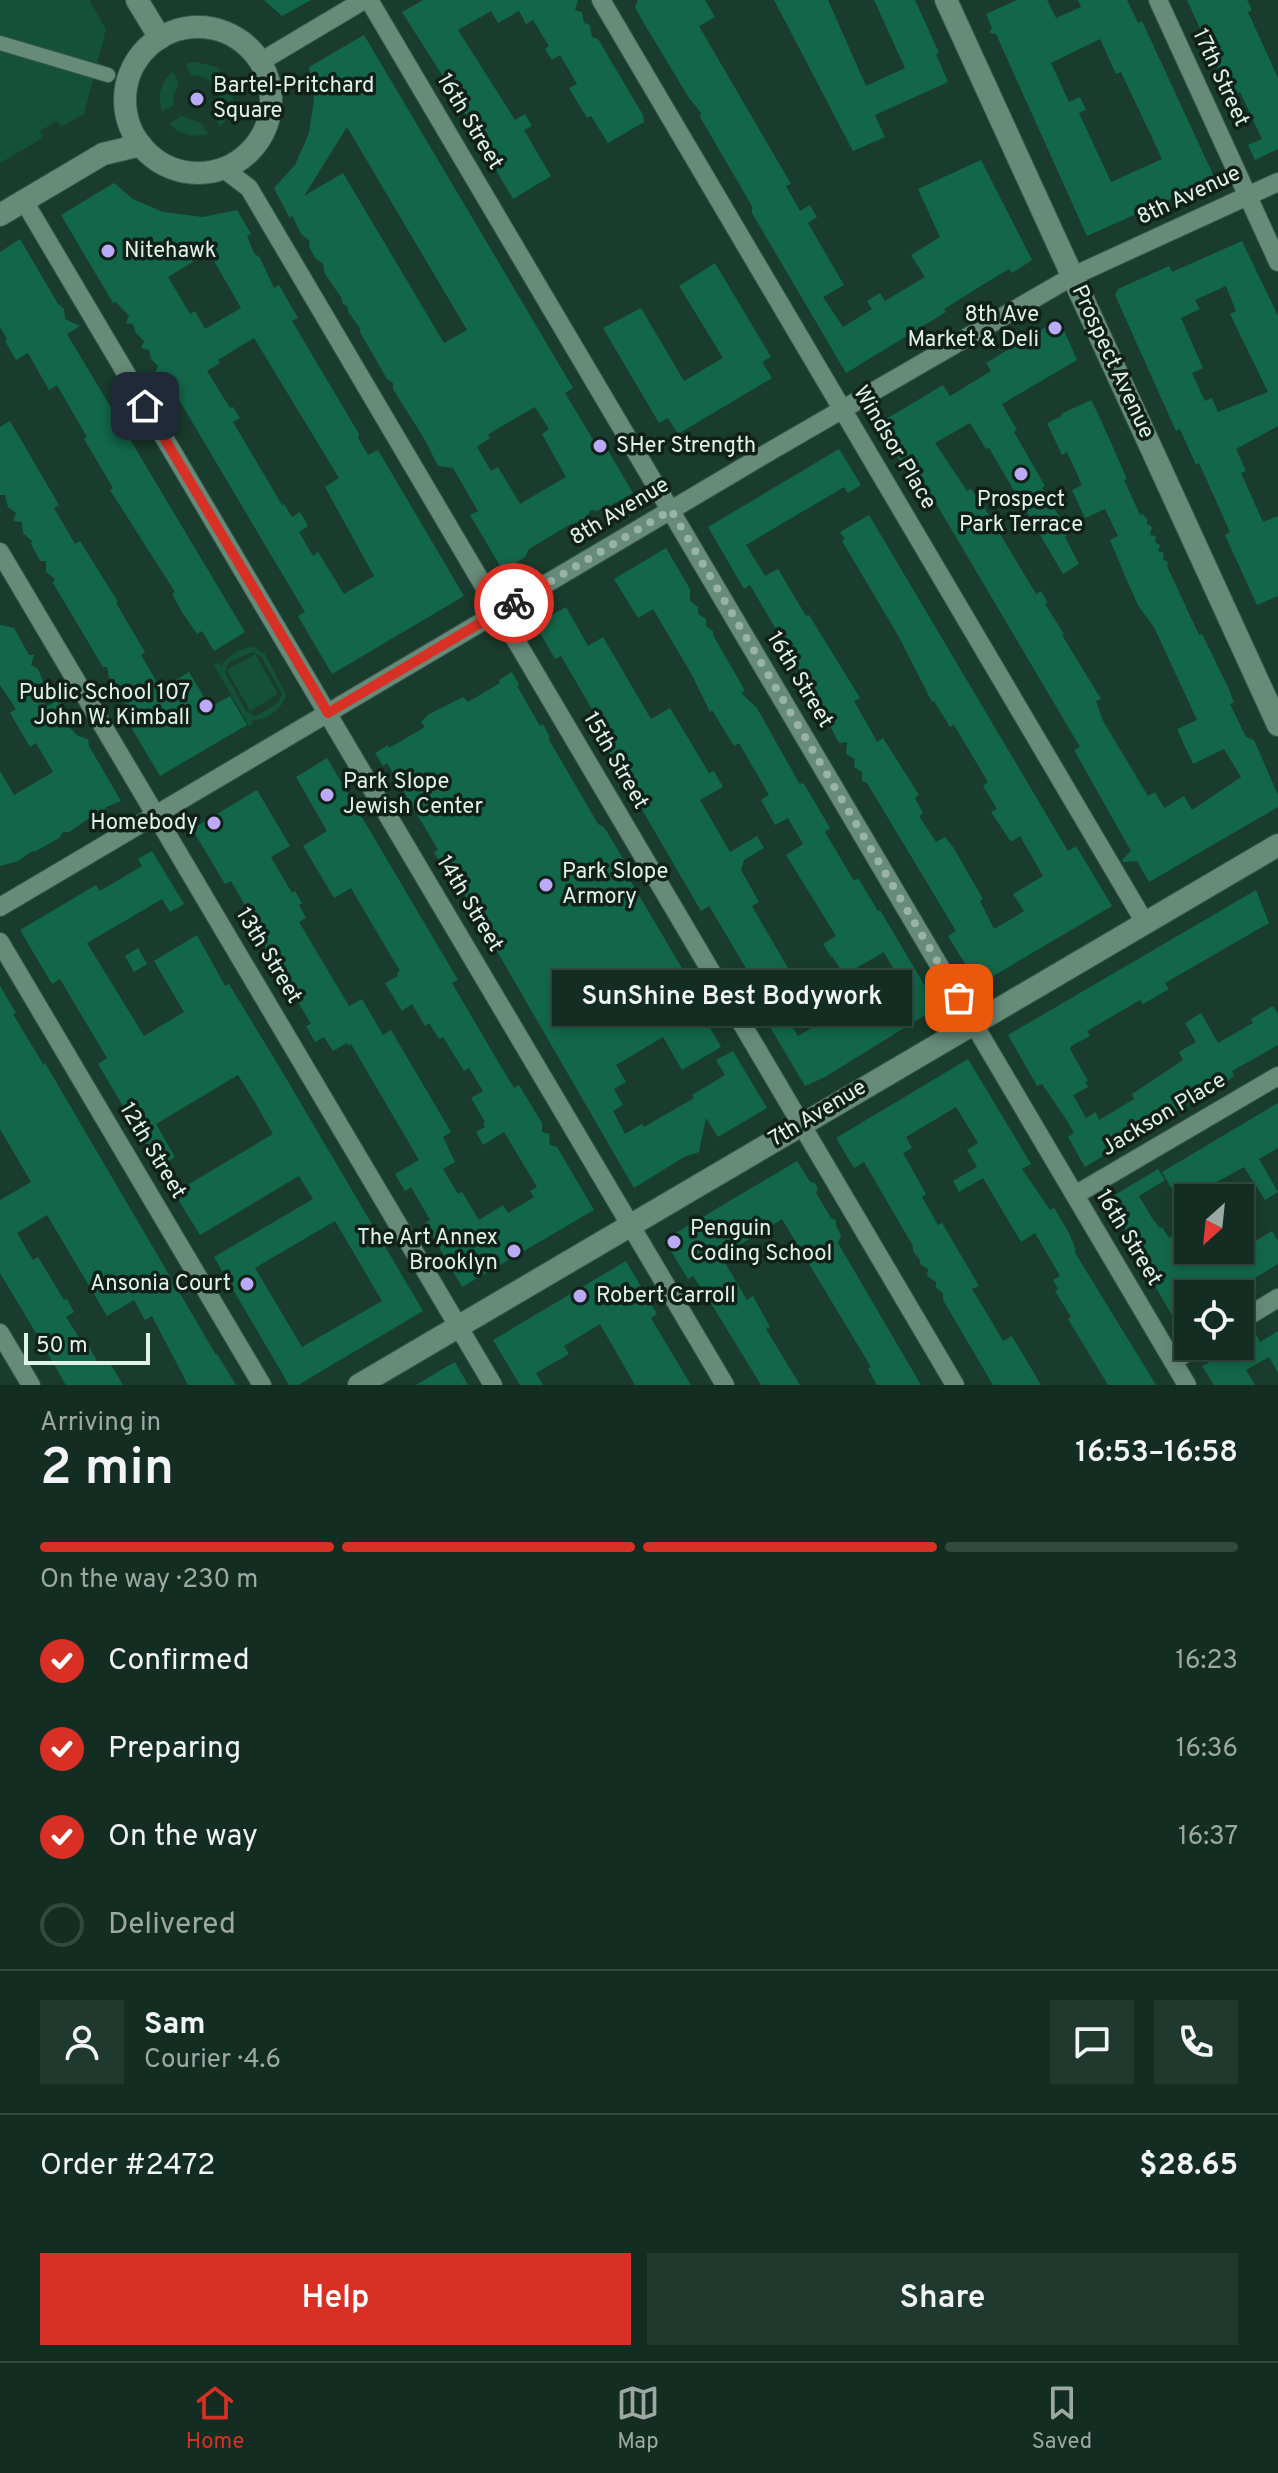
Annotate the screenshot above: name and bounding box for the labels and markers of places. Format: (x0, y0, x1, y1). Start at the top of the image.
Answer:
place label: Bartel-Pritchard Square (213, 73, 374, 125)
marker: Bartel-Pritchard Square (188, 90, 206, 108)
place label: Nitehawk (124, 238, 216, 265)
marker: Nitehawk (99, 242, 117, 260)
place label: 8th Ave Market & Deli (908, 302, 1039, 354)
marker: 8th Ave Market & Deli (1046, 319, 1064, 337)
pin (111, 372, 179, 440)
place label: SHer Strength (616, 433, 756, 460)
marker: SHer Strength (591, 437, 609, 455)
marker: Prospect Park Terrace (1012, 465, 1030, 483)
place label: Prospect Park Terrace (959, 487, 1083, 539)
place label: Public School 107 John W. Kimball (19, 680, 190, 732)
marker: Public School 107 John W. Kimball (197, 697, 215, 715)
place label: Park Slope Jewish Center (343, 769, 483, 821)
marker: Park Slope Jewish Center (318, 786, 336, 804)
place label: Homebody (90, 810, 198, 837)
marker: Homebody (205, 814, 223, 832)
place label: Park Slope Armory (562, 859, 668, 911)
marker: Park Slope Armory (537, 876, 555, 894)
pin (925, 964, 993, 1032)
callout: SunShine Best Bodywork (551, 970, 911, 1026)
place label: Penguin Coding School (690, 1216, 832, 1268)
place label: The Art Annex Brooklyn (357, 1225, 498, 1277)
marker: Penguin Coding School (665, 1233, 683, 1251)
marker: The Art Annex Brooklyn (505, 1242, 523, 1260)
place label: Ansonia Court (90, 1271, 231, 1298)
marker: Ansonia Court (238, 1275, 256, 1293)
place label: Robert Carroll (596, 1283, 736, 1310)
marker: Robert Carroll (571, 1287, 589, 1305)

